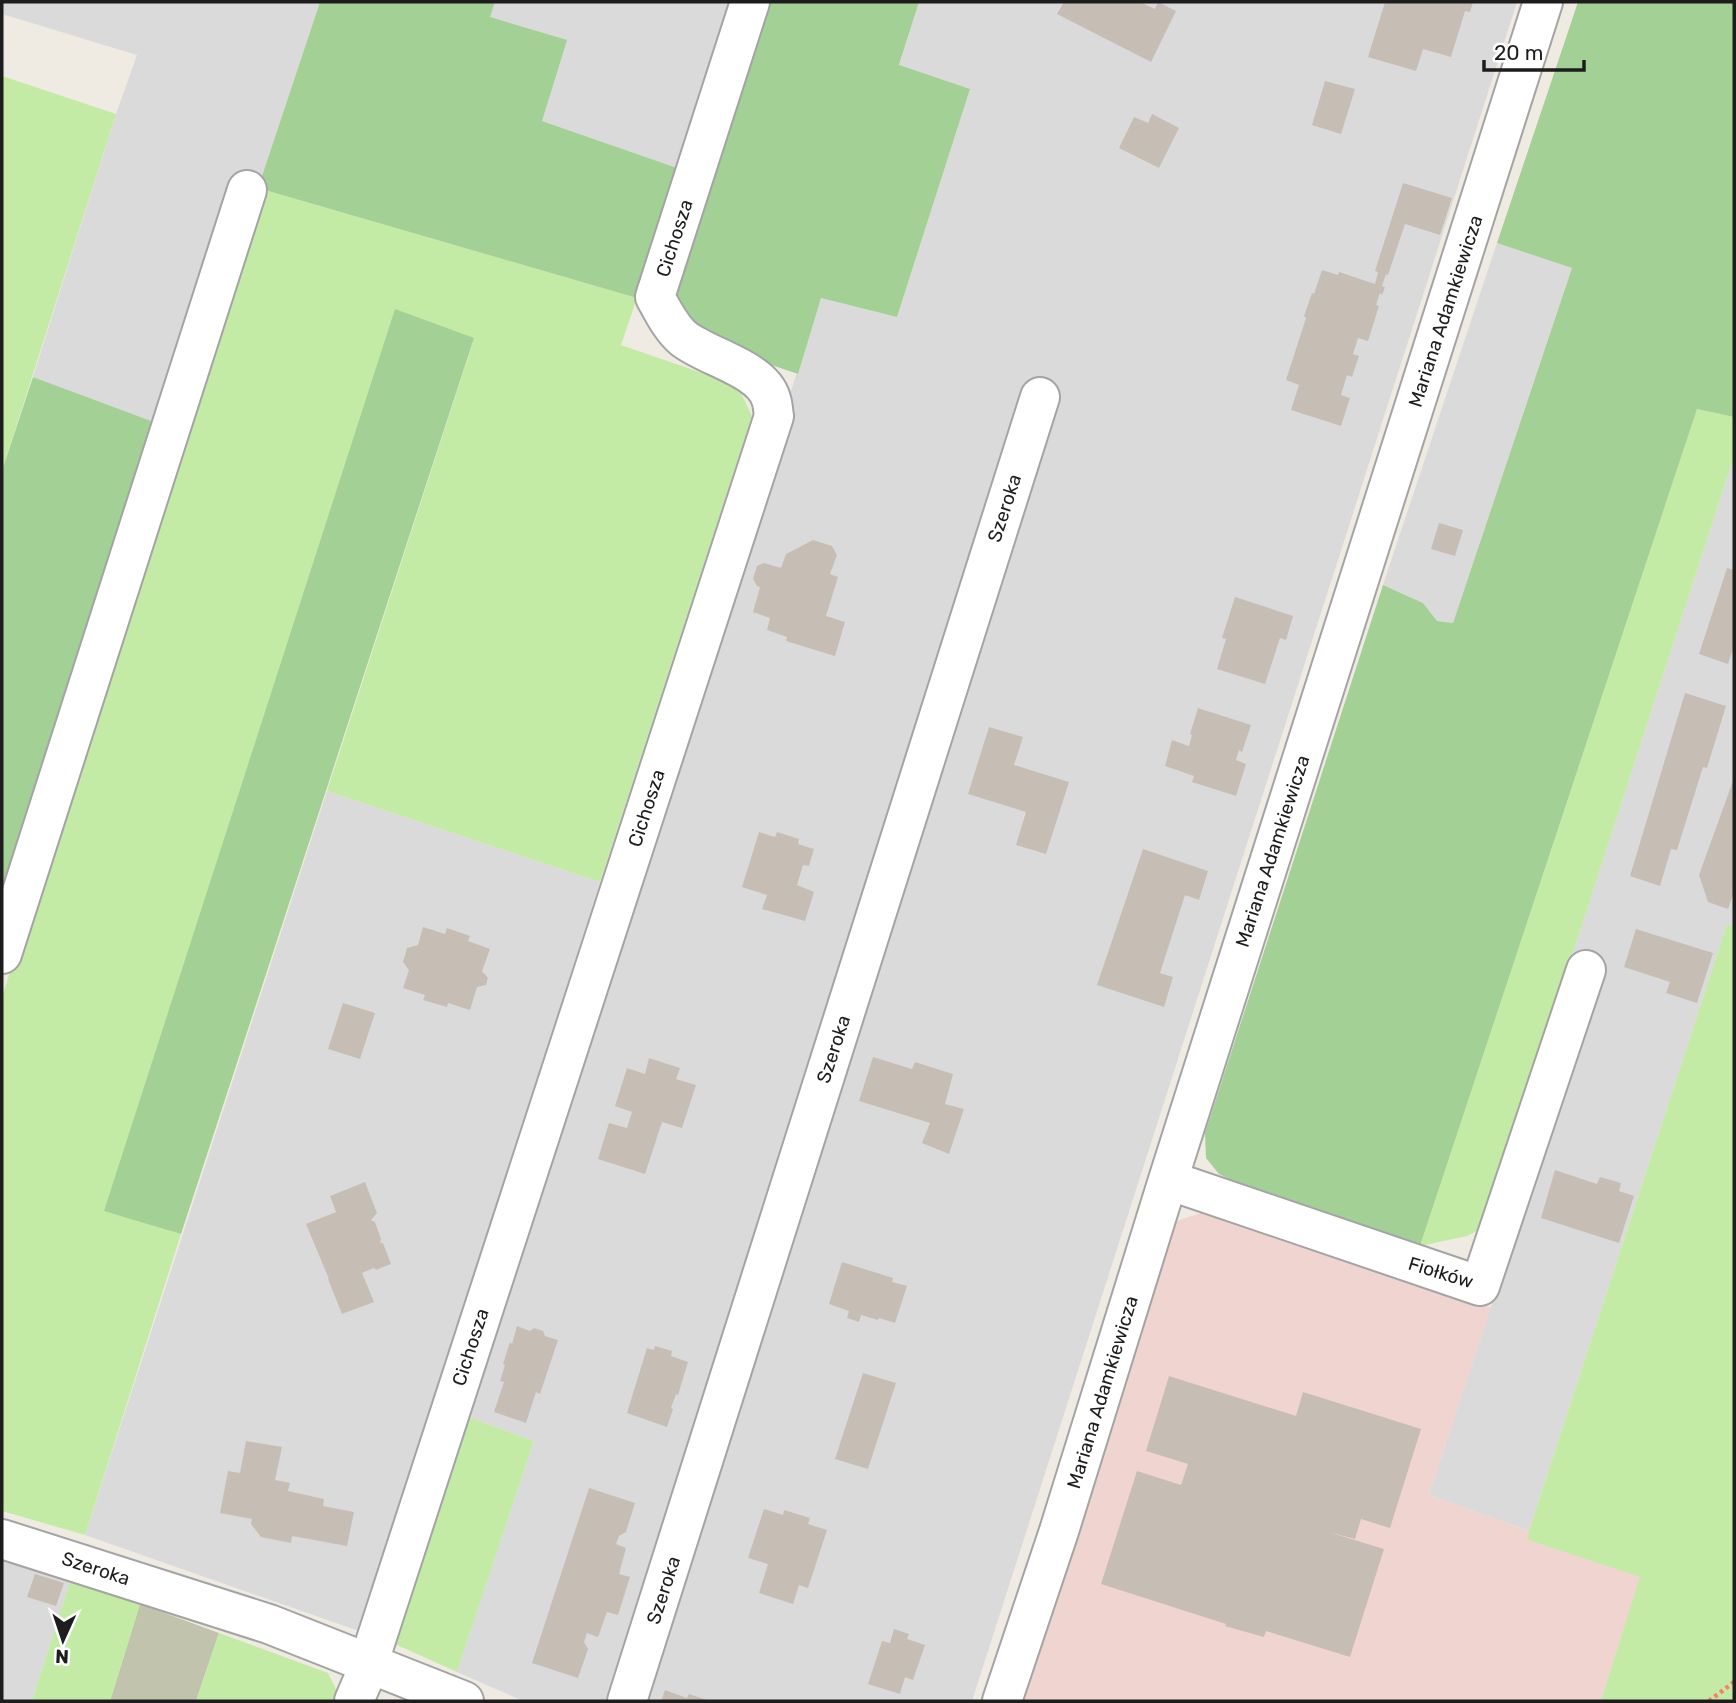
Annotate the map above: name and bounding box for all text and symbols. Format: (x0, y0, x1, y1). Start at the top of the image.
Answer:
scale bar (1484, 28, 1584, 72)
text: 20 m (1494, 40, 1543, 65)
street label: Cichosza (651, 197, 698, 280)
street label: Mariana Adamkiewicza (1404, 212, 1487, 410)
street label: Szeroka (983, 471, 1026, 545)
street label: Mariana Adamkiewicza (1231, 752, 1314, 950)
street label: Cichosza (623, 767, 670, 850)
street label: Szeroka (812, 1012, 855, 1086)
street label: Fiołków (1405, 1252, 1476, 1293)
street label: Mariana Adamkiewicza (1062, 1293, 1143, 1491)
street label: Cichosza (447, 1306, 494, 1389)
street label: Szeroka (59, 1547, 133, 1590)
street label: Szeroka (642, 1553, 685, 1627)
north arrow (28, 1605, 98, 1675)
text: N (55, 1645, 70, 1668)

